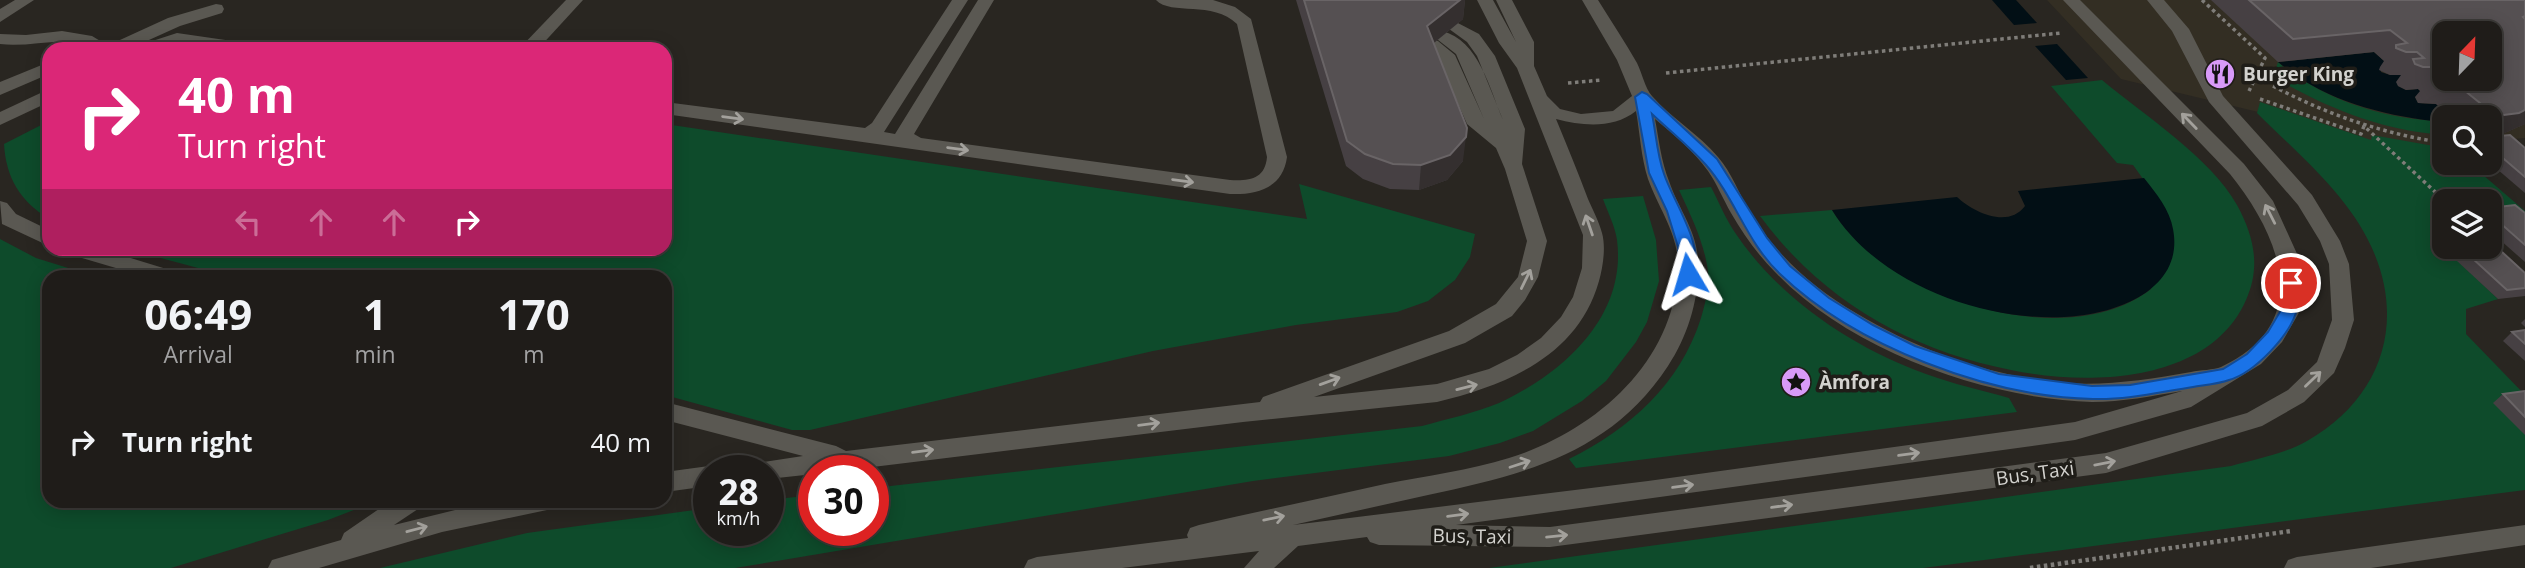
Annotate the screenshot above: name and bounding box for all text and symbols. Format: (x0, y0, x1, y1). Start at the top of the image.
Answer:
north arrow (2432, 21, 2502, 91)
map controls (2432, 21, 2502, 259)
restaurant icon: Burger King (2203, 57, 2237, 91)
text: 40 m (178, 61, 295, 127)
place label: Burger King (2243, 61, 2354, 87)
icon: right (63, 70, 154, 161)
button: search (2432, 105, 2502, 175)
one-way arrow (721, 111, 743, 124)
one-way arrow (2181, 112, 2198, 129)
text: Turn right (178, 124, 326, 167)
one-way arrow (946, 143, 969, 156)
one-way arrow (1171, 174, 1194, 187)
button: layers (2432, 189, 2502, 259)
icon: left (229, 203, 267, 241)
icon: ahead (302, 203, 340, 241)
icon: ahead (375, 203, 413, 241)
icon: right (448, 203, 486, 241)
one-way arrow (2262, 204, 2276, 225)
one-way arrow (1582, 214, 1594, 236)
position arrow (1651, 237, 1725, 311)
pin (2261, 253, 2321, 313)
icon: arrive (2272, 264, 2310, 302)
one-way arrow (1520, 269, 1534, 290)
text: 06:49 (144, 285, 252, 342)
text: 1 (363, 285, 387, 342)
text: 170 (498, 285, 570, 342)
text: Arrival (164, 338, 233, 370)
text: min (354, 338, 396, 370)
text: m (523, 338, 544, 370)
place icon: Àmfora (1779, 365, 1813, 399)
place label: Àmfora (1819, 369, 1890, 395)
one-way arrow (2304, 371, 2321, 388)
one-way arrow (1318, 374, 1340, 386)
one-way arrow (1455, 380, 1477, 393)
one-way arrow (1137, 418, 1160, 431)
icon: right (63, 423, 101, 461)
text: Turn right (122, 424, 253, 460)
text: 40 m (590, 424, 651, 460)
one-way arrow (911, 445, 934, 458)
one-way arrow (1897, 448, 1920, 461)
speed limit sign: 30 (798, 455, 889, 546)
street label: Bus, Taxi (1994, 455, 2076, 491)
one-way arrow (2093, 455, 2116, 469)
one-way arrow (1508, 457, 1530, 469)
text: 28 (718, 468, 759, 515)
one-way arrow (1672, 480, 1694, 493)
one-way arrow (1770, 500, 1793, 513)
text: km/h (717, 506, 760, 530)
one-way arrow (1446, 508, 1468, 521)
one-way arrow (1262, 511, 1285, 525)
one-way arrow (406, 522, 428, 535)
street label: Bus, Taxi (1432, 522, 1512, 550)
one-way arrow (1545, 529, 1568, 542)

